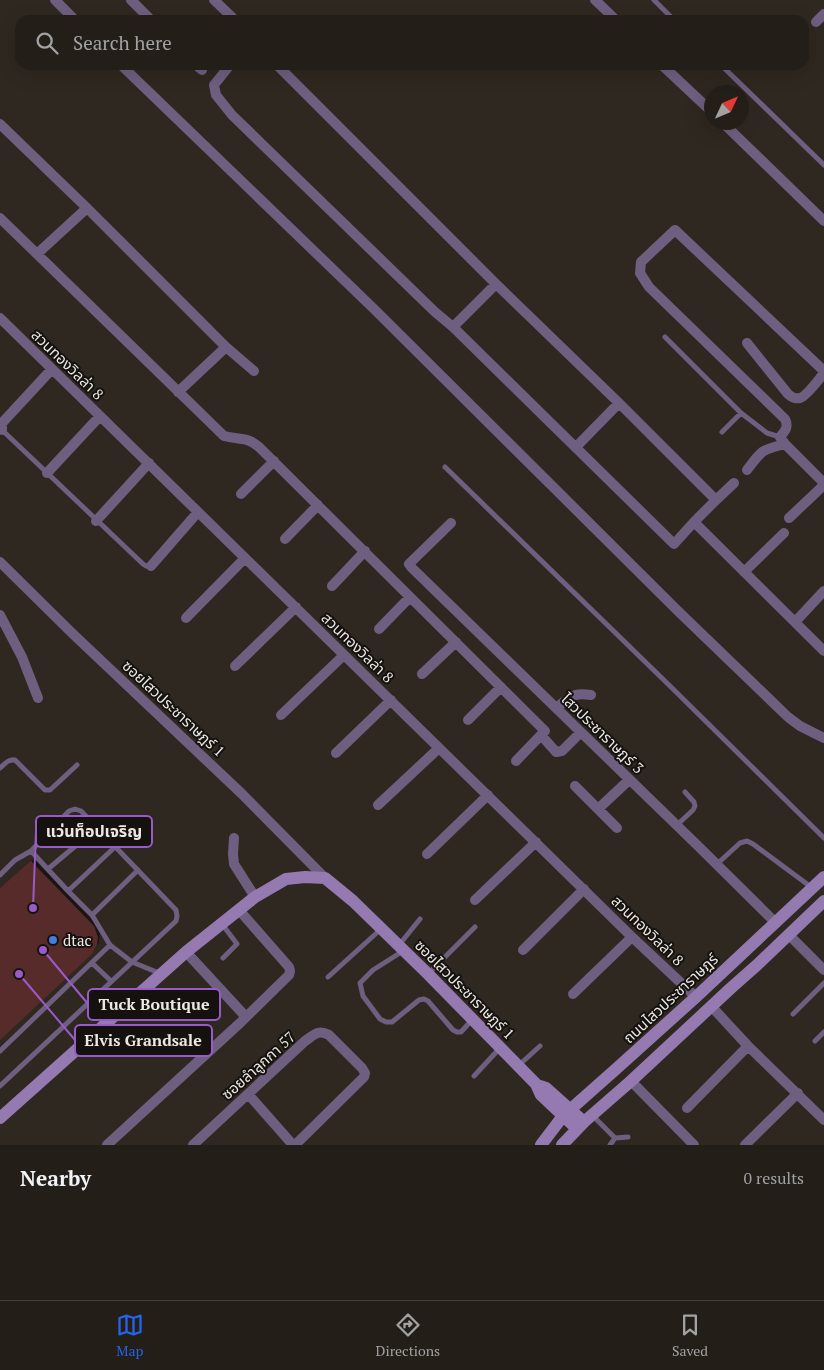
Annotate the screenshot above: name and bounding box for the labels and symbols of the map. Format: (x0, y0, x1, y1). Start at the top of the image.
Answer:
north arrow (704, 85, 749, 130)
street label: สวนทองวิลล่า 8 (28, 324, 108, 404)
street label: สวนทองวิลล่า 8 (318, 607, 398, 687)
street label: ซอยไสวประชาราษฎร์ 1 (119, 655, 229, 761)
street label: ไสวประชาราษฎร์ 3 (557, 688, 649, 777)
callout: แว่นท็อปเจริญ (36, 816, 152, 847)
text: แว่นท็อปเจริญ (46, 820, 142, 842)
street label: สวนทองวิลล่า 8 (608, 890, 688, 970)
place label: dtac (63, 930, 91, 950)
marker: dtac (47, 934, 59, 946)
street label: ซอยไสวประชาราษฎร์ 1 (411, 935, 519, 1043)
street label: ถนนไสวประชาราษฎร์ (618, 948, 722, 1047)
callout: Tuck Boutique (88, 989, 220, 1020)
text: Tuck Boutique (98, 993, 210, 1015)
callout: Elvis Grandsale (75, 1025, 212, 1056)
street label: ซอยลำลูกกา 57 (217, 1027, 299, 1103)
text: Elvis Grandsale (84, 1029, 202, 1051)

